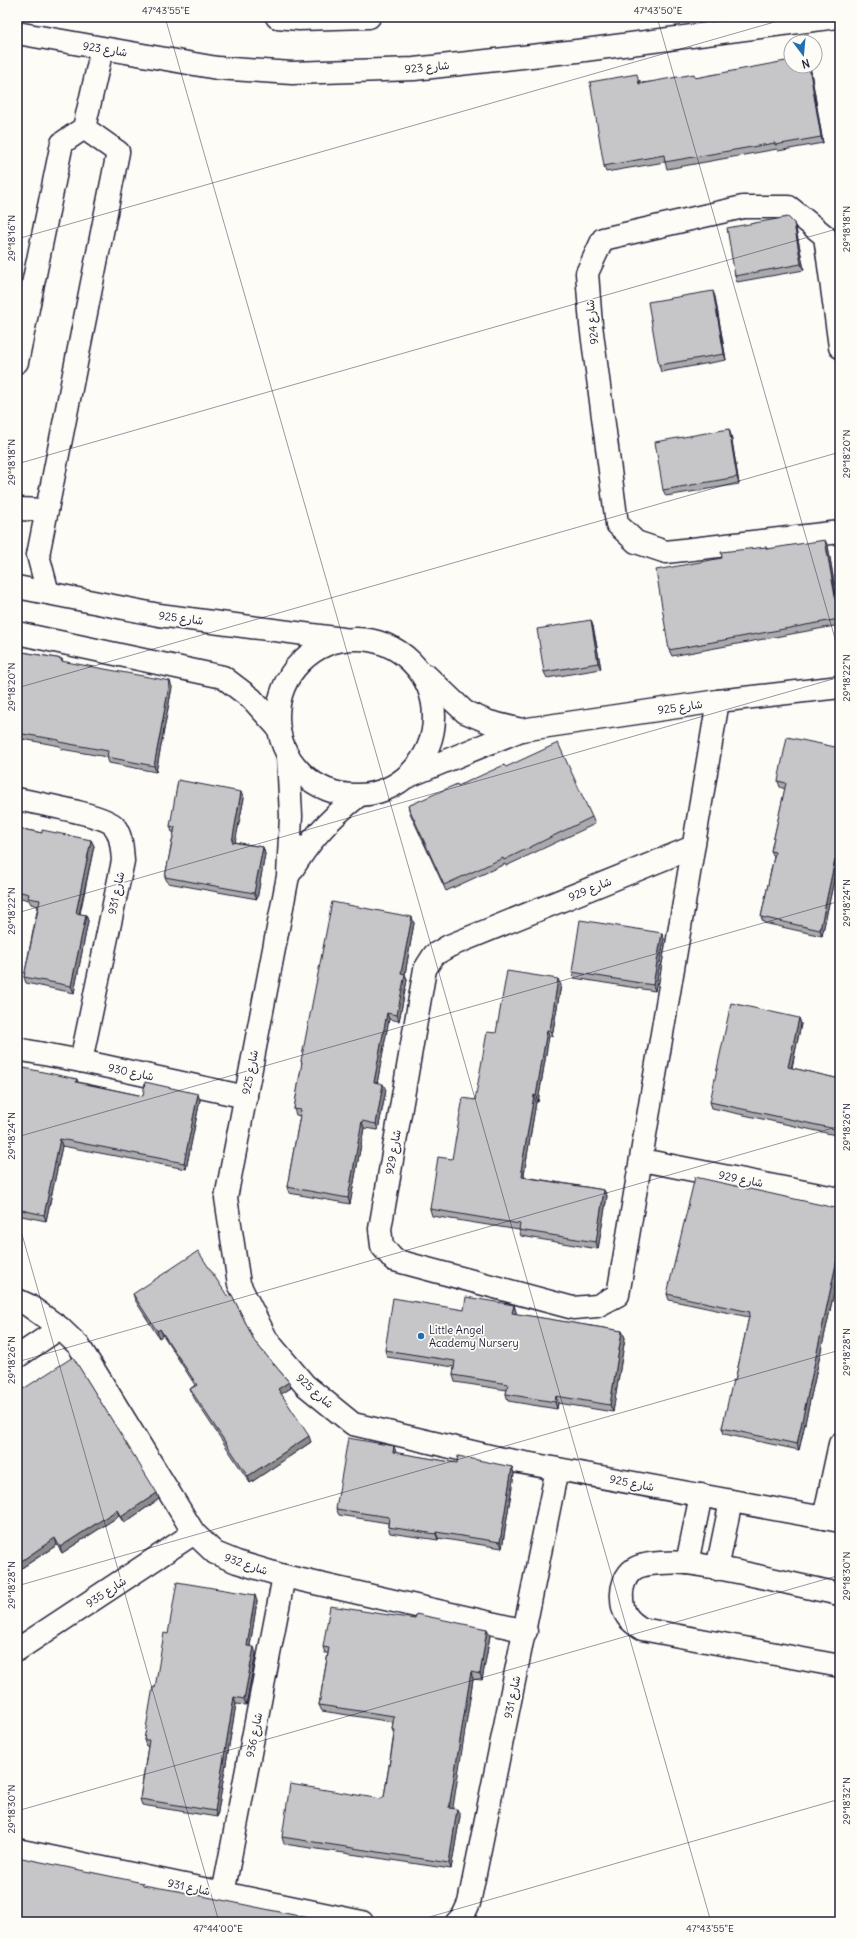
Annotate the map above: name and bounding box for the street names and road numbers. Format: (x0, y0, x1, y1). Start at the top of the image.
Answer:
street label: شارع 923 (81, 39, 128, 61)
street label: شارع 923 (404, 58, 450, 78)
street label: شارع 924 (583, 299, 603, 345)
street label: شارع 925 (158, 608, 204, 630)
street label: شارع 925 (657, 697, 704, 719)
street label: شارع 931 (105, 870, 129, 916)
street label: شارع 929 (566, 874, 614, 906)
street label: شارع 925 (239, 1049, 263, 1096)
street label: شارع 930 (107, 1060, 155, 1086)
street label: شارع 929 (382, 1129, 406, 1176)
street label: شارع 929 (717, 1168, 764, 1192)
street label: شارع 925 (292, 1371, 336, 1413)
street label: شارع 925 (608, 1472, 655, 1496)
street label: شارع 932 (222, 1550, 270, 1580)
street label: شارع 935 (83, 1574, 130, 1612)
street label: شارع 931 (501, 1674, 525, 1720)
street label: شارع 936 (243, 1711, 267, 1759)
street label: شارع 931 (166, 1876, 212, 1900)

